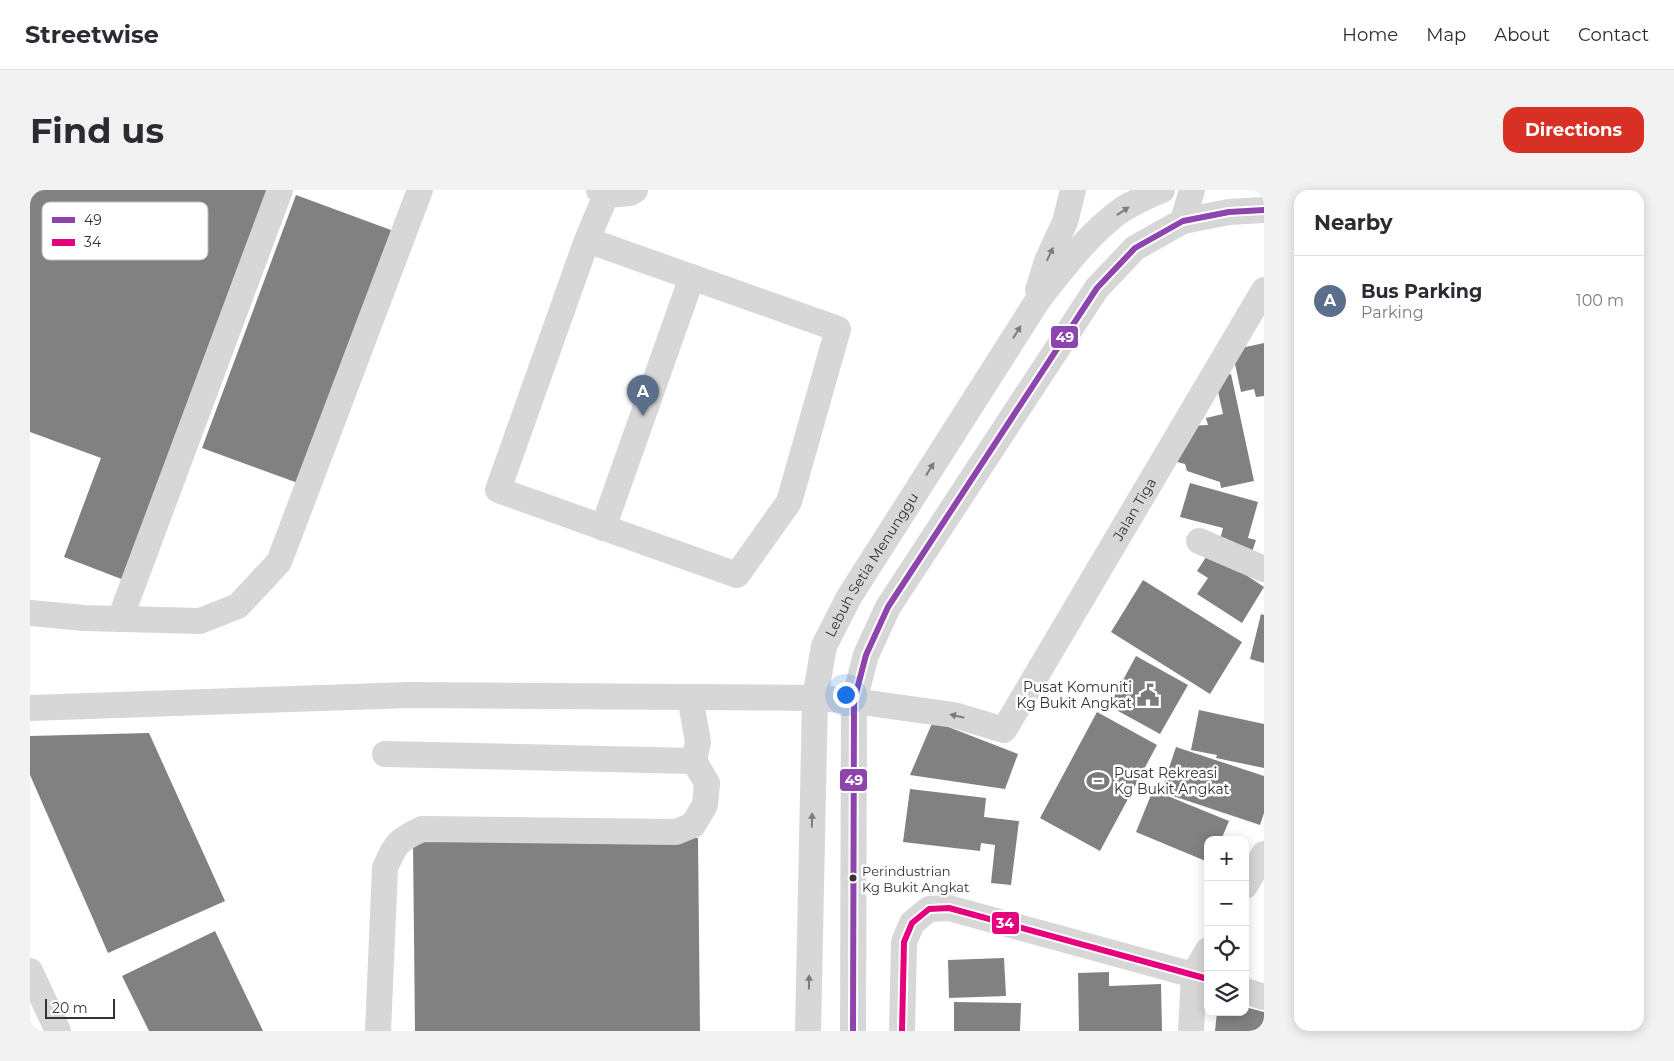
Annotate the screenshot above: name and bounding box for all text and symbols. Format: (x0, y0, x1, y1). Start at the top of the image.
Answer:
text: Streetwise (25, 20, 159, 49)
text: Home (1342, 24, 1398, 46)
text: Map (1426, 24, 1466, 46)
text: About (1494, 24, 1550, 46)
text: Contact (1578, 24, 1649, 46)
button: Directions (1503, 107, 1644, 153)
text: Find us (30, 109, 164, 152)
legend (42, 202, 208, 260)
one-way arrow (1116, 206, 1130, 215)
text: Nearby (1314, 210, 1393, 235)
text: 49 (84, 211, 102, 229)
text: 34 (84, 233, 102, 251)
one-way arrow (1046, 247, 1054, 261)
text: Bus Parking (1361, 280, 1482, 303)
text: A (1324, 291, 1336, 310)
text: 100 m (1576, 291, 1624, 310)
text: Parking (1361, 303, 1424, 322)
line badge: 49 (1050, 325, 1079, 349)
one-way arrow (1013, 326, 1022, 339)
text: 49 (1056, 328, 1074, 346)
pin: A (627, 375, 659, 416)
one-way arrow (926, 463, 935, 476)
street label: Jalan Tiga (1108, 474, 1160, 545)
street label: Lebuh Setia Menunggu (821, 489, 922, 640)
place label: Pusat Komuniti Kg Bukit Angkat (1017, 678, 1132, 712)
your location (833, 682, 859, 708)
public building icon: Pusat Komuniti Kg Bukit Angkat (1135, 682, 1161, 708)
one-way arrow (949, 712, 964, 720)
place label: Pusat Rekreasi Kg Bukit Angkat (1114, 764, 1230, 798)
line badge: 49 (839, 768, 868, 792)
sports icon: Pusat Rekreasi Kg Bukit Angkat (1085, 768, 1111, 794)
text: 49 (845, 771, 863, 789)
one-way arrow (808, 812, 816, 828)
map controls (1204, 836, 1249, 1016)
button: + (1204, 836, 1249, 881)
place label: Perindustrian Kg Bukit Angkat (862, 863, 969, 895)
marker: Perindustrian Kg Bukit Angkat (848, 873, 858, 883)
button: − (1204, 881, 1249, 926)
line badge: 34 (991, 911, 1020, 935)
text: 34 (995, 914, 1014, 932)
button: locate (1204, 926, 1249, 971)
button: layers (1204, 971, 1249, 1016)
one-way arrow (805, 974, 813, 990)
scale bar (45, 996, 115, 1019)
text: 20 m (52, 999, 88, 1017)

